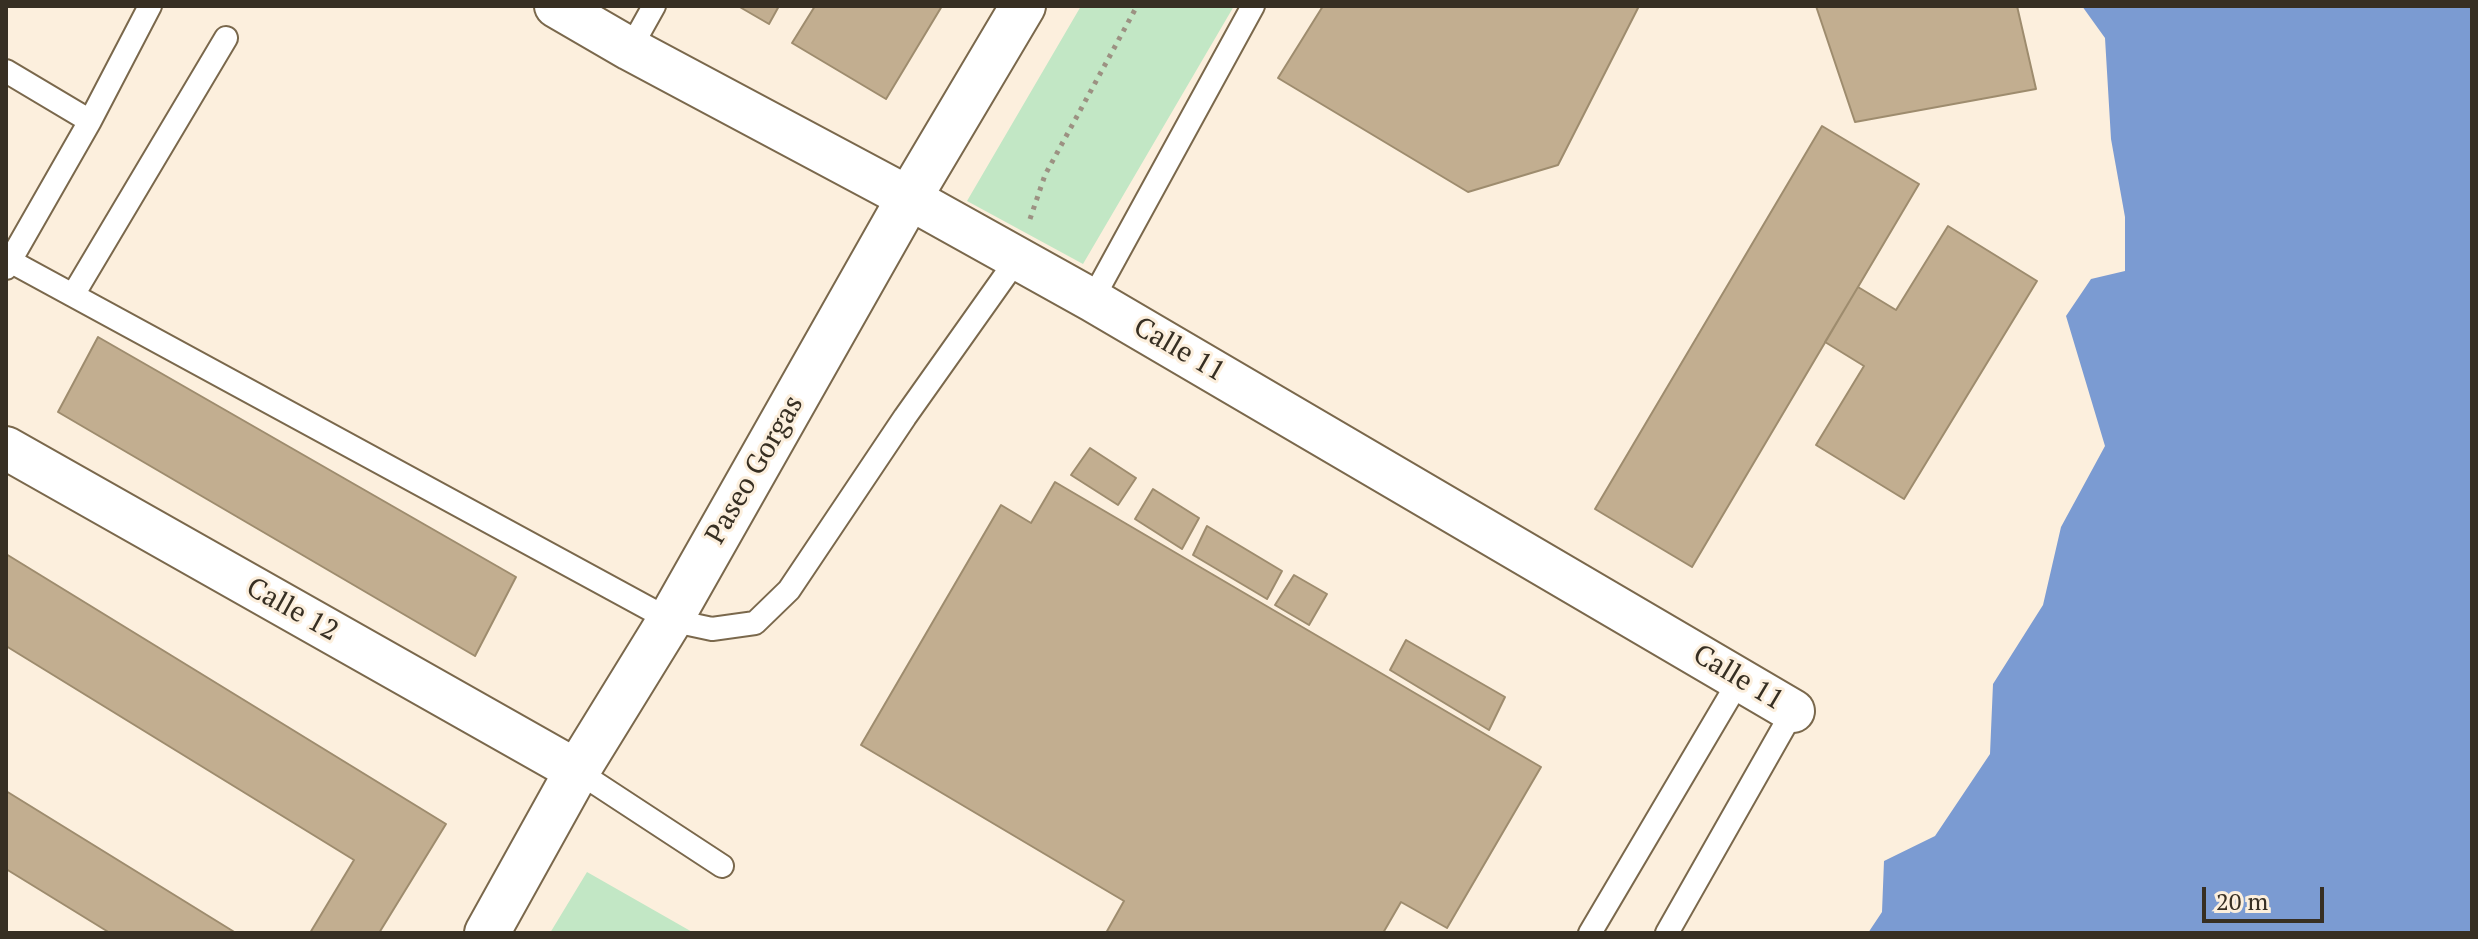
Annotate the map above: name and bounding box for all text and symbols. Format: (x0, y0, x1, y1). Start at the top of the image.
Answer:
street label: Calle 11 (1127, 311, 1231, 389)
street label: Paseo Gorgas (699, 390, 811, 550)
street label: Calle 12 (240, 571, 344, 649)
street label: Calle 11 (1687, 638, 1789, 718)
scale bar (2206, 871, 2328, 921)
text: 20 m (2216, 885, 2268, 917)

